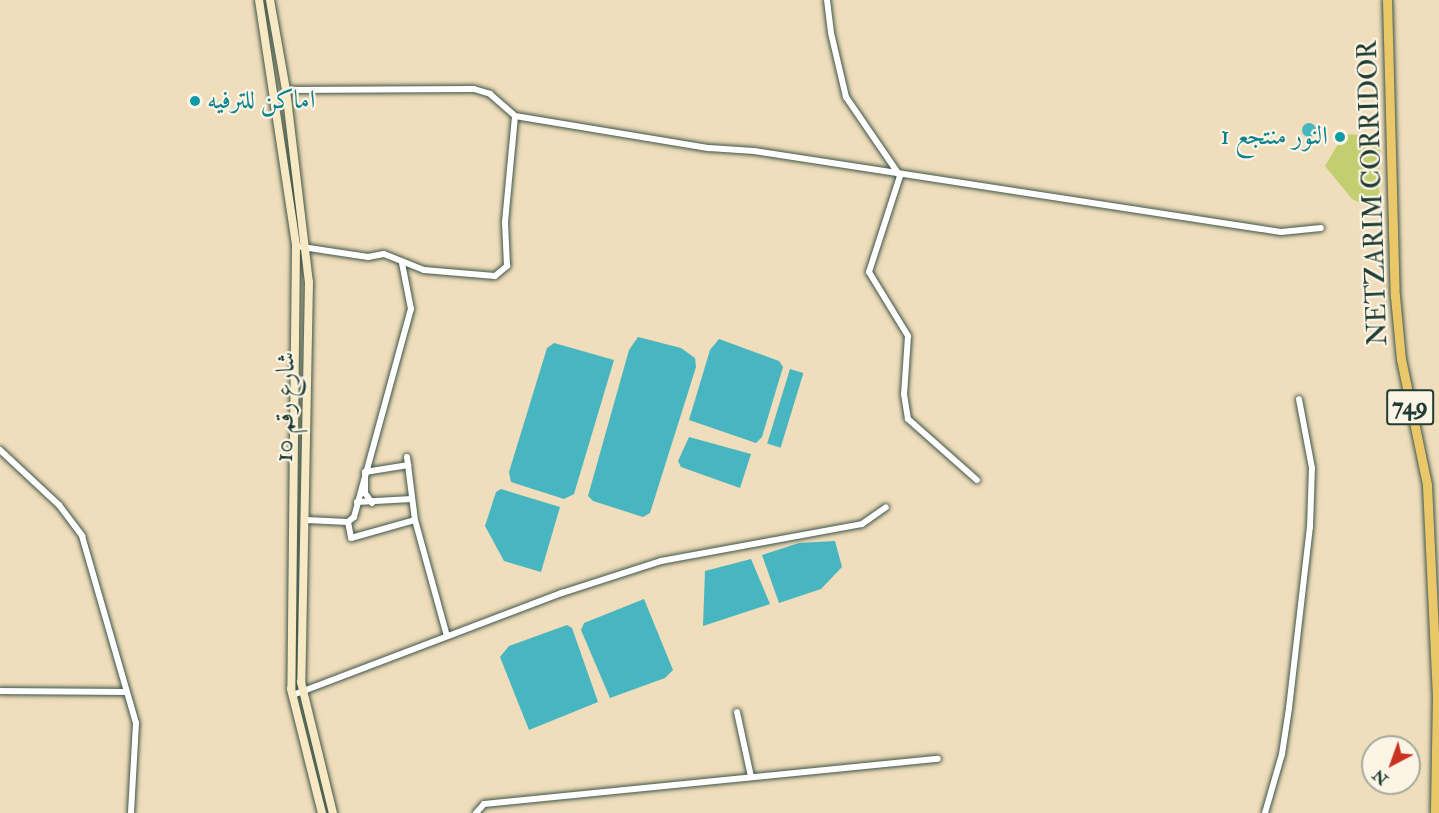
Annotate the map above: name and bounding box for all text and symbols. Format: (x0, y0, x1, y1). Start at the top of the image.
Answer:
street label: NETZARIM CORRIDOR (1353, 40, 1395, 346)
place label: اماكن للترفيه (207, 85, 315, 117)
marker: اماكن للترفيه (188, 94, 202, 108)
place label: 1 النور منتجع (1220, 121, 1328, 153)
marker: 1 النور منتجع (1333, 130, 1347, 144)
street label: شارع رقم 10 (269, 352, 303, 462)
road number: 749 (1386, 386, 1434, 428)
north arrow (1361, 735, 1421, 795)
text: N (1369, 765, 1392, 789)

